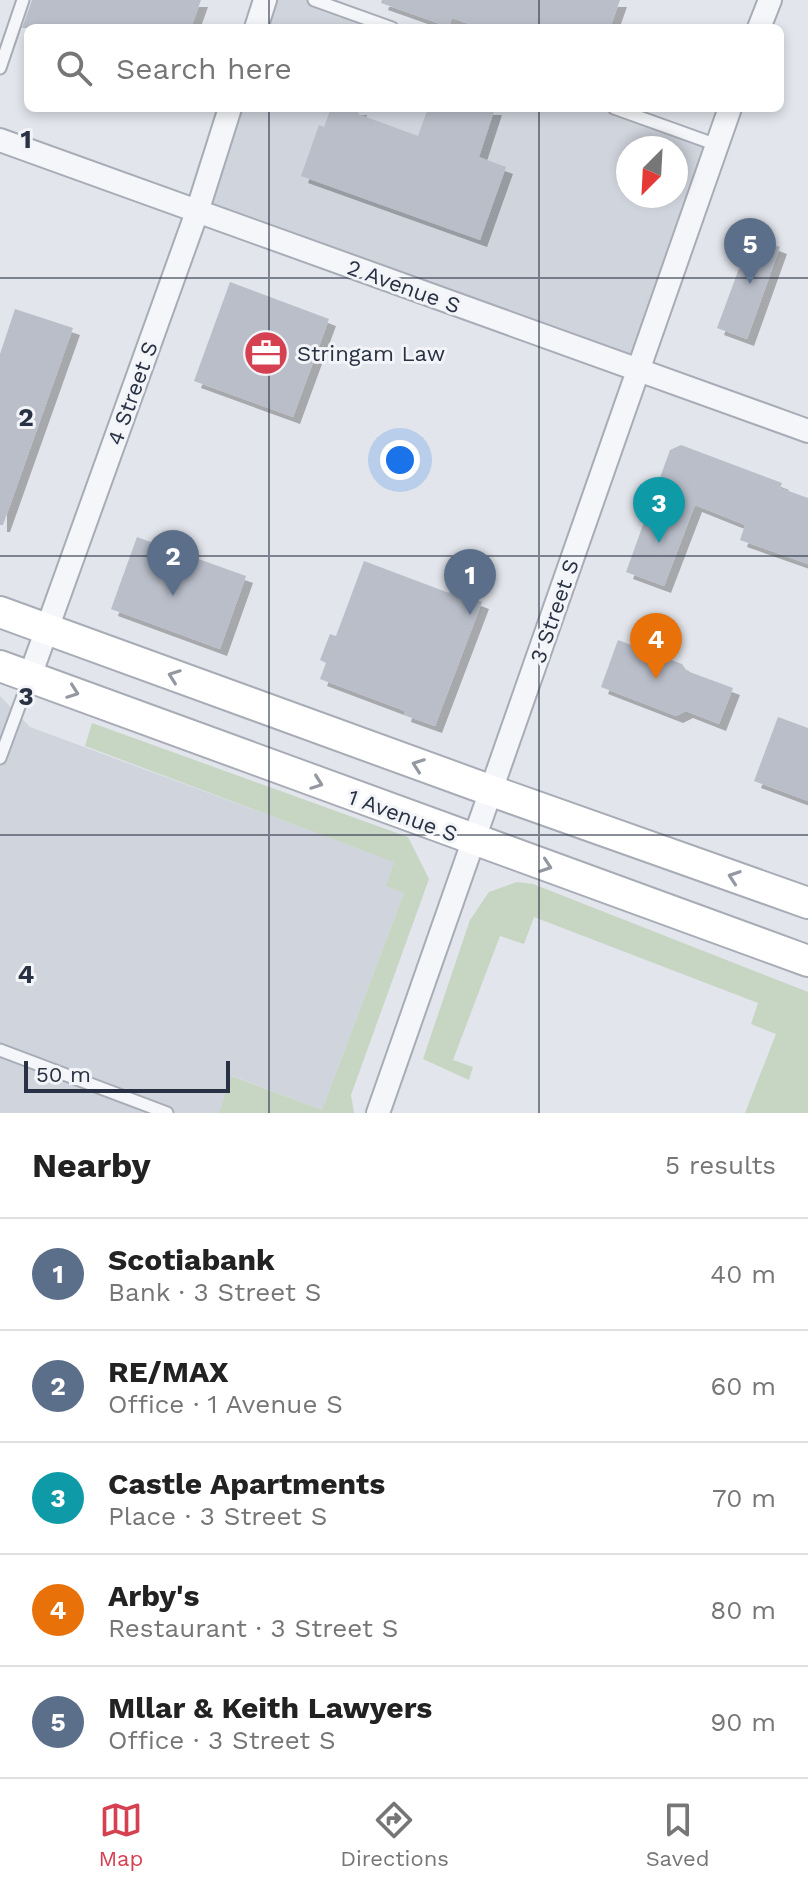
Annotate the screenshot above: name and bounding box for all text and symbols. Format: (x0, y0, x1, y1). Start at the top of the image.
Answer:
search box (24, 24, 784, 112)
icon: search (52, 46, 96, 90)
text: Search here (116, 51, 292, 86)
text: 1 (20, 124, 32, 154)
north arrow (616, 136, 688, 208)
pin: 5 (724, 218, 776, 284)
street label: 2 Avenue S (344, 254, 464, 319)
office icon: Stringam Law (242, 329, 290, 377)
street label: 4 Street S (102, 338, 163, 449)
place label: Stringam Law (297, 341, 445, 366)
text: 2 (18, 402, 34, 432)
your location (380, 440, 420, 480)
pin: 3 (633, 477, 685, 543)
pin: 2 (147, 530, 199, 596)
pin: 1 (444, 549, 496, 615)
street label: 3 Street S (525, 556, 584, 666)
pin: 4 (630, 613, 682, 679)
one-way arrow (168, 669, 182, 685)
text: 3 (18, 681, 34, 711)
one-way arrow (65, 682, 79, 699)
one-way arrow (412, 758, 426, 774)
one-way arrow (309, 773, 323, 790)
street label: 1 Avenue S (345, 784, 461, 847)
one-way arrow (539, 857, 553, 873)
one-way arrow (728, 870, 742, 887)
text: 4 (18, 959, 35, 989)
scale bar (24, 1057, 230, 1093)
text: 50 m (36, 1062, 91, 1087)
text: Nearby (32, 1145, 151, 1185)
text: 5 results (665, 1150, 776, 1180)
text: Scotiabank (108, 1242, 275, 1277)
text: 1 (52, 1259, 64, 1289)
text: 40 m (710, 1259, 776, 1289)
text: Bank · 3 Street S (108, 1277, 321, 1307)
text: RE/MAX (108, 1354, 229, 1389)
text: 2 (50, 1371, 66, 1401)
text: 60 m (710, 1371, 776, 1401)
text: Office · 1 Avenue S (108, 1389, 343, 1419)
text: Castle Apartments (108, 1466, 385, 1501)
text: 3 (50, 1483, 66, 1513)
text: 70 m (712, 1483, 776, 1513)
text: Place · 3 Street S (108, 1501, 328, 1531)
text: Arby's (108, 1578, 199, 1613)
text: 4 (50, 1595, 66, 1625)
text: 80 m (710, 1595, 776, 1625)
text: Restaurant · 3 Street S (108, 1613, 398, 1643)
text: Mllar & Keith Lawyers (108, 1690, 432, 1725)
text: 5 (50, 1707, 66, 1737)
text: 90 m (710, 1707, 776, 1737)
text: Office · 3 Street S (108, 1725, 336, 1755)
tab: Map (98, 1798, 143, 1871)
tab: Directions (340, 1798, 449, 1871)
tab: Saved (646, 1798, 710, 1871)

